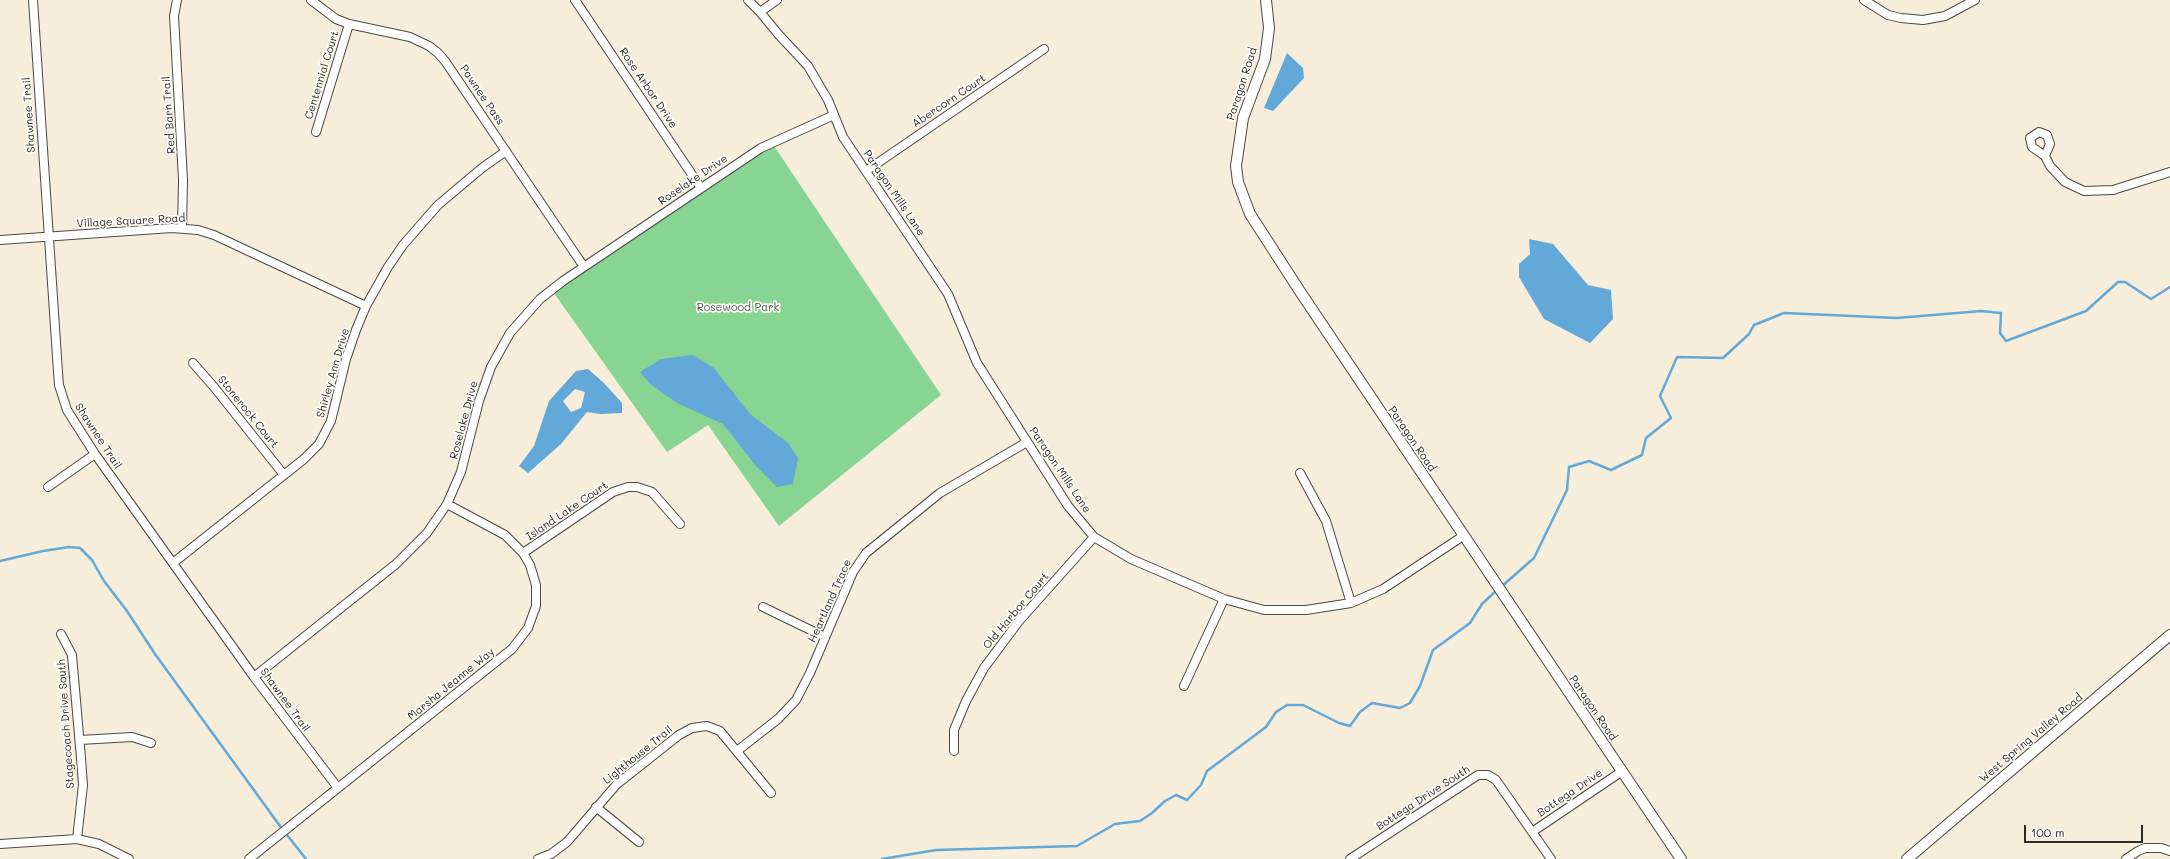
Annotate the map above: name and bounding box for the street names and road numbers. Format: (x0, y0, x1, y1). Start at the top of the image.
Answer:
street label: Centennial Court (302, 29, 342, 121)
street label: Rose Arbor Drive (616, 45, 680, 131)
street label: Paragon Road (1224, 46, 1260, 122)
street label: Pawnee Pass (457, 62, 507, 128)
street label: Abercorn Court (910, 72, 988, 130)
street label: Red Barn Trail (160, 76, 178, 154)
street label: Shawnee Trail (20, 77, 38, 153)
street label: Paragon Mills Lane (860, 148, 928, 238)
street label: Roselake Drive (656, 152, 730, 208)
street label: Village Square Road (76, 212, 186, 230)
street label: Shirley Ann Drive (314, 327, 352, 419)
street label: Stonerock Court (215, 373, 281, 451)
street label: Roselake Drive (447, 379, 481, 461)
street label: Shawnee Trail (72, 401, 124, 471)
street label: Paragon Road (1385, 404, 1439, 474)
street label: Paragon Mills Lane (1026, 425, 1094, 515)
street label: Island Lake Court (524, 479, 610, 543)
street label: Heartland Trace (806, 557, 854, 645)
street label: Old Harbor Court (980, 570, 1052, 652)
street label: Marsha Jeanne Way (405, 645, 497, 723)
street label: Stagecoach Drive South (55, 659, 77, 789)
street label: Shawnee Trail (257, 666, 313, 734)
street label: Paragon Road (1566, 673, 1620, 743)
street label: West Spring Valley Road (1977, 691, 2085, 785)
street label: Lighthouse Trail (601, 723, 675, 787)
street label: Bottega Drive South (1374, 763, 1472, 833)
street label: Bottega Drive (1535, 766, 1605, 820)

